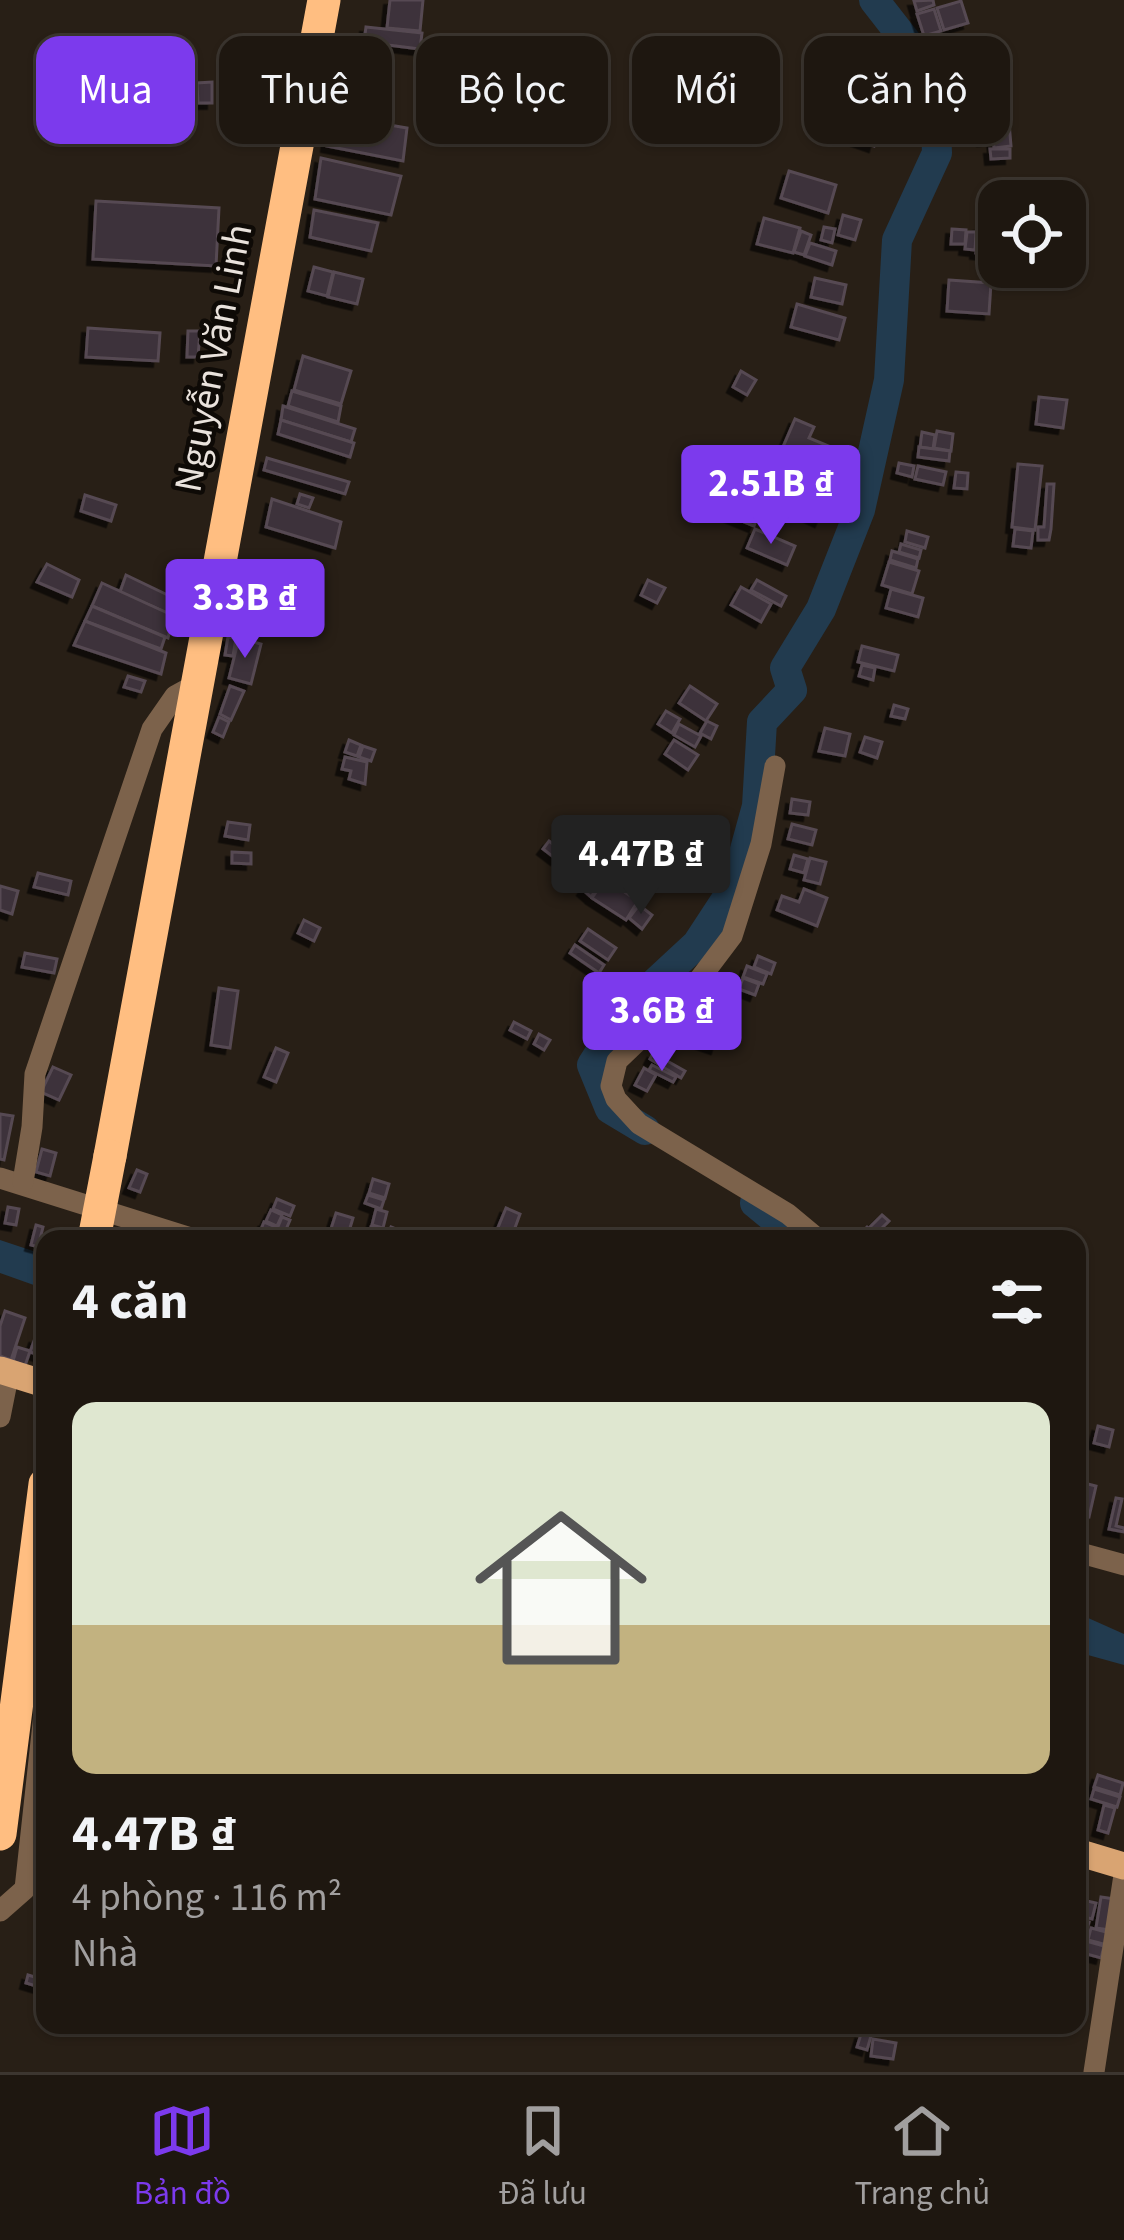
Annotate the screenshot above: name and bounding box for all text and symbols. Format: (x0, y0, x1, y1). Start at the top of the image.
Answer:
chip: Mua (36, 36, 195, 144)
chip: Thuê (219, 36, 392, 144)
chip: Bộ lọc (416, 36, 608, 144)
chip: Mới (632, 36, 780, 144)
chip: Căn hộ (804, 36, 1010, 144)
map controls (978, 180, 1086, 288)
button: locate (978, 180, 1086, 288)
street label: Nguyễn Văn Linh (161, 219, 267, 497)
pin: 2.51B ₫ (660, 445, 882, 547)
text: 2.51B ₫ (708, 456, 834, 512)
pin: 3.3B ₫ (147, 559, 343, 661)
text: 3.3B ₫ (193, 570, 297, 626)
pin: 4.47B ₫ (530, 815, 752, 917)
text: 4.47B ₫ (578, 826, 704, 882)
pin: 3.6B ₫ (564, 972, 760, 1074)
text: 3.6B ₫ (610, 983, 714, 1039)
text: 4 căn (72, 1266, 189, 1338)
icon: filters (984, 1269, 1050, 1335)
icon: home (453, 1480, 669, 1696)
text: 4.47B ₫ (72, 1798, 236, 1870)
text: 4 phòng · 116 m² (72, 1870, 342, 1926)
text: Nhà (72, 1926, 138, 1982)
tab: Bản đồ (134, 2098, 231, 2217)
tab: Đã lưu (498, 2098, 587, 2217)
tab: Trang chủ (855, 2098, 990, 2217)

